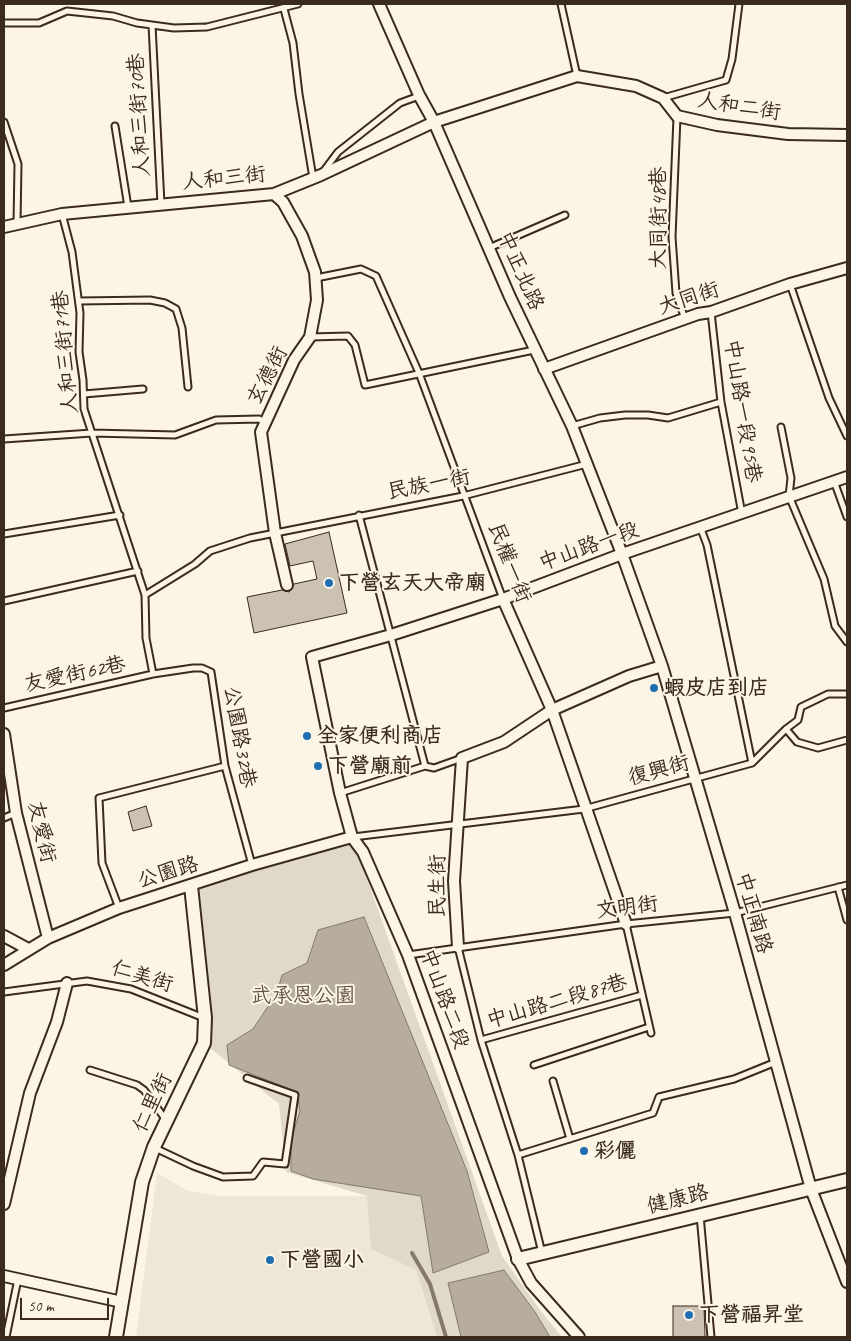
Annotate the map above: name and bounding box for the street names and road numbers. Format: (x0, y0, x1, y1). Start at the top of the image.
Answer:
street label: 人和三街70巷 (124, 52, 156, 178)
street label: 人和二街 (696, 88, 782, 126)
street label: 人和三街 (181, 162, 267, 196)
street label: 大同街48巷 (646, 167, 672, 269)
street label: 中正北路 (491, 228, 549, 314)
street label: 大同街 (655, 277, 723, 321)
street label: 人和三街71巷 (48, 289, 84, 415)
street label: 中山路一段95巷 (718, 337, 766, 485)
street label: 玄德街 (242, 342, 294, 410)
street label: 民族一街 (385, 465, 473, 505)
street label: 中山路一段 (535, 517, 643, 577)
street label: 民權一街 (482, 519, 536, 607)
street label: 友愛街62巷 (22, 652, 128, 698)
street label: 公園路32巷 (218, 684, 260, 790)
street label: 復興街 (625, 751, 693, 791)
street label: 友愛街 (22, 798, 60, 866)
street label: 公園路 (134, 852, 202, 894)
street label: 民生街 (425, 855, 451, 917)
street label: 中正南路 (729, 869, 777, 957)
street label: 文明街 (594, 892, 660, 924)
street label: 中山路二段 (414, 945, 474, 1053)
street label: 仁美街 (108, 956, 176, 998)
street label: 中山路二段87巷 (484, 970, 630, 1034)
street label: 仁里街 (128, 1069, 178, 1137)
street label: 健康路 (644, 1180, 712, 1220)

